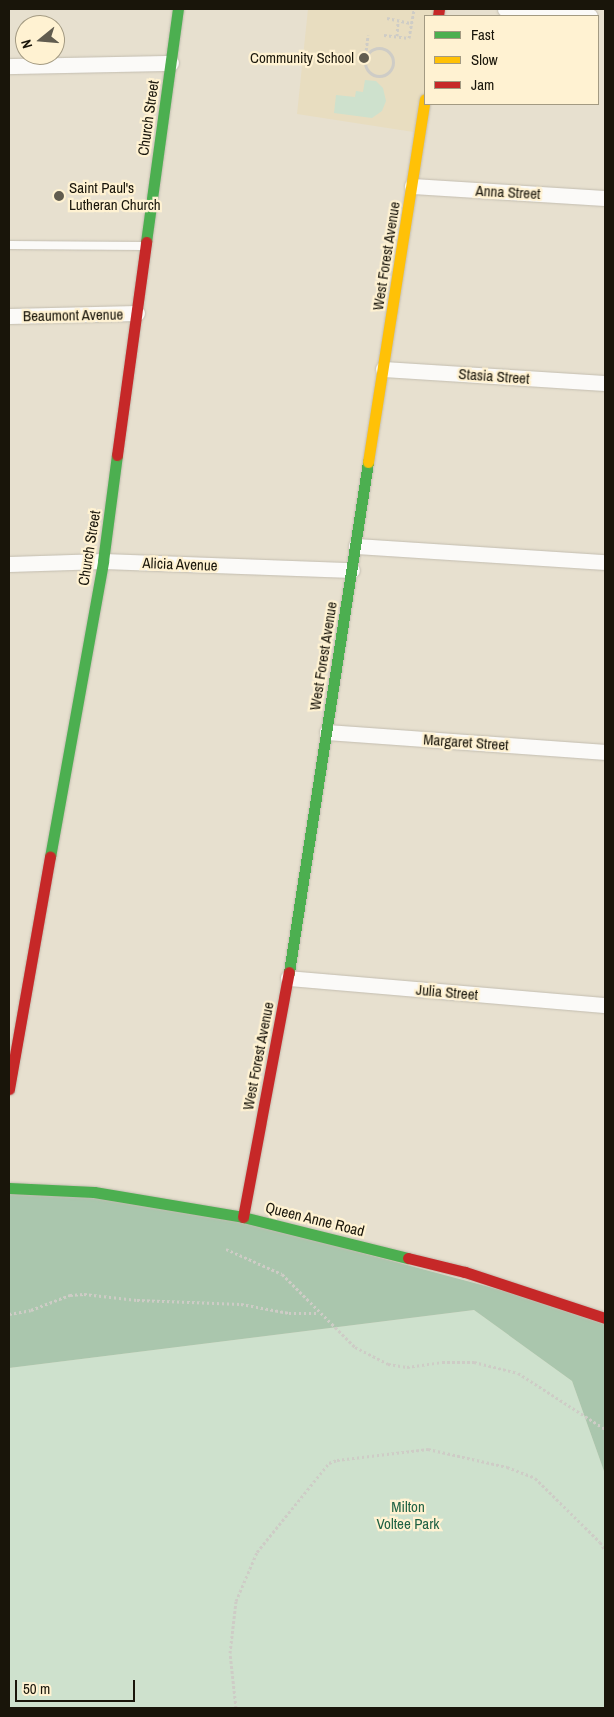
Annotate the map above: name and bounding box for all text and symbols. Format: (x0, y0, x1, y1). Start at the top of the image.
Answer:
north arrow (15, 15, 65, 65)
legend (424, 15, 599, 105)
text: Fast (471, 24, 494, 45)
text: N (17, 38, 36, 51)
place label: Community School (250, 49, 354, 67)
text: Slow (471, 49, 498, 70)
marker: Community School (358, 52, 370, 64)
text: Jam (471, 74, 494, 95)
street label: Church Street (134, 79, 162, 157)
place label: Saint Paul's Lutheran Church (69, 178, 161, 213)
street label: Anna Street (475, 181, 541, 203)
marker: Saint Paul's Lutheran Church (53, 190, 65, 202)
street label: West Forest Avenue (368, 200, 404, 312)
street label: Beaumont Avenue (22, 305, 124, 325)
street label: Stasia Street (458, 365, 530, 387)
street label: Church Street (74, 509, 104, 587)
street label: Alicia Avenue (142, 554, 218, 574)
street label: West Forest Avenue (305, 600, 341, 712)
street label: Margaret Street (423, 730, 509, 754)
street label: Julia Street (415, 980, 479, 1004)
street label: West Forest Avenue (239, 1000, 277, 1112)
street label: Queen Anne Road (263, 1198, 367, 1240)
park label: Milton Voltee Park (377, 1497, 439, 1532)
scale bar (18, 1670, 138, 1702)
text: 50 m (23, 1678, 50, 1699)

